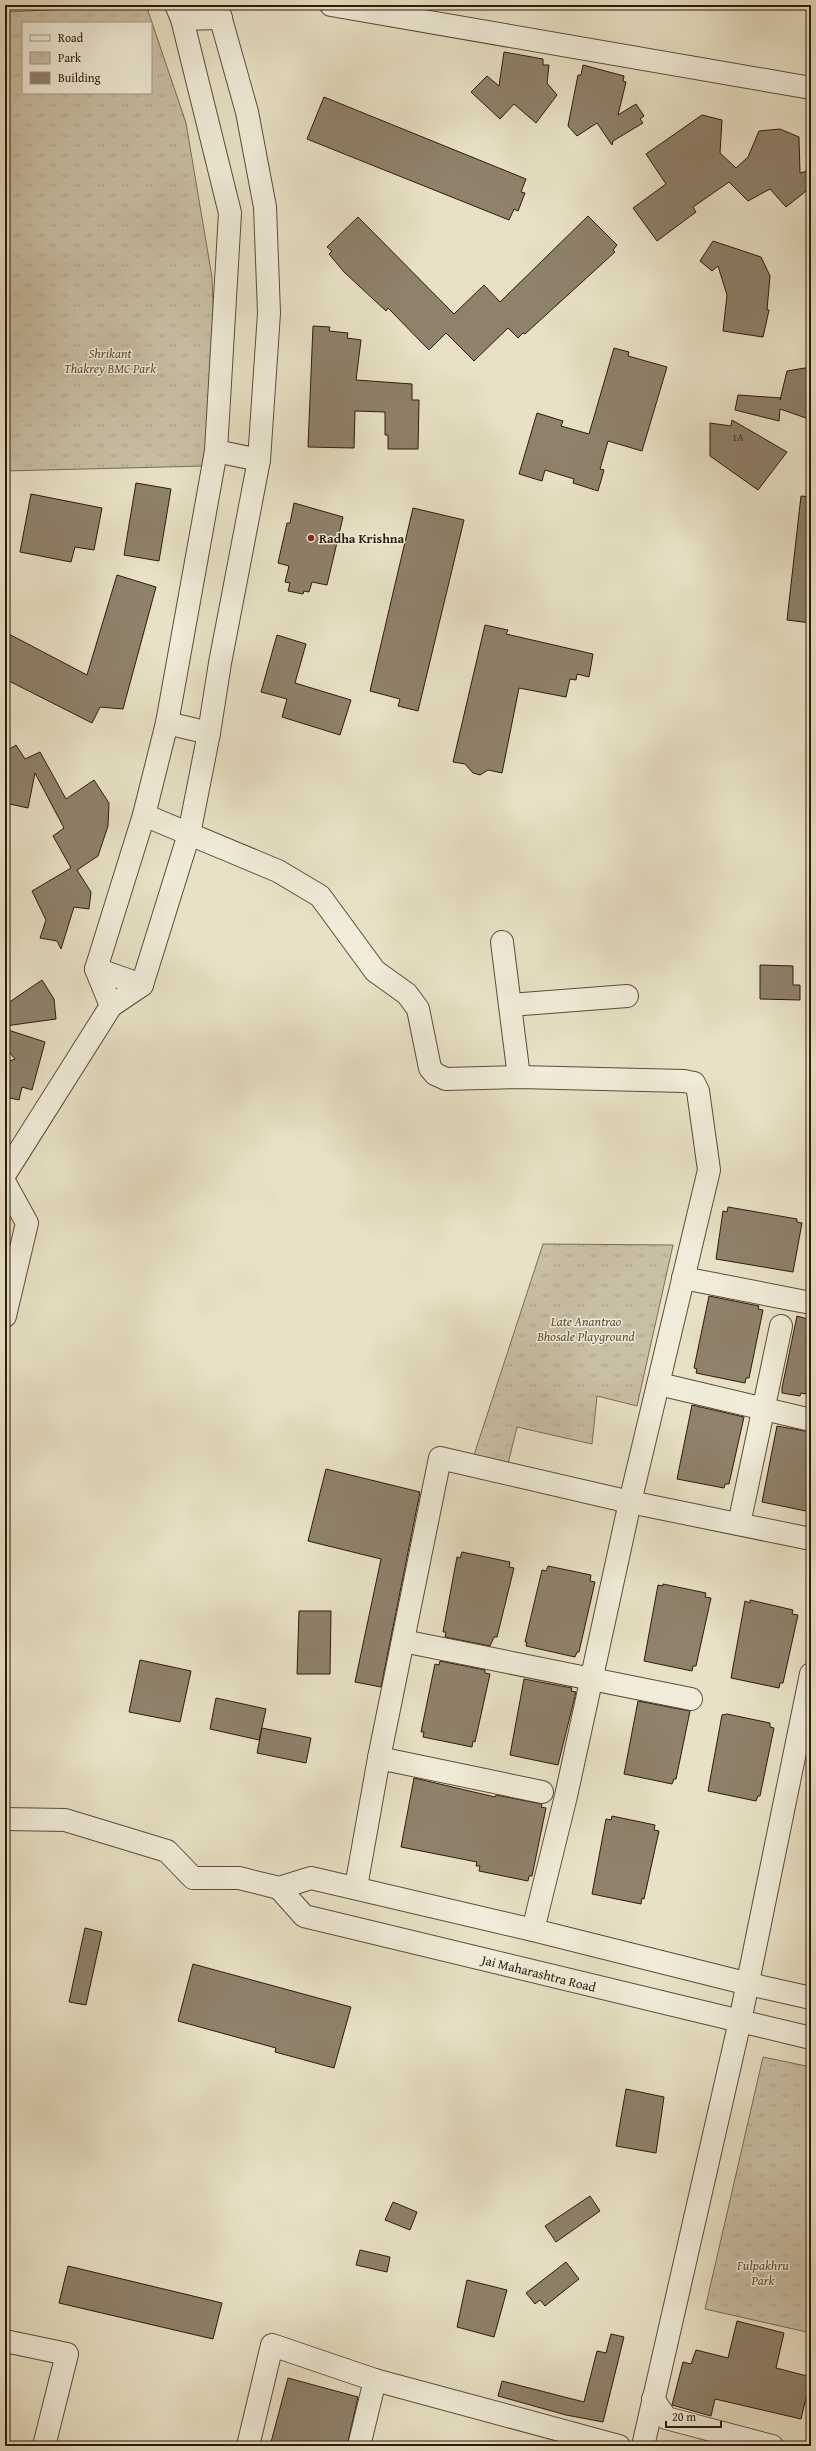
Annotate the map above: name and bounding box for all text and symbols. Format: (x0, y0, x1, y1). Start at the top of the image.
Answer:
legend (22, 22, 152, 94)
text: Road (58, 29, 84, 46)
text: Park (58, 49, 82, 66)
text: Building (58, 69, 101, 86)
park label: Shrikant Thakrey BMC Park (64, 344, 156, 378)
house number: 1A (732, 429, 744, 445)
place label: Radha Krishna (319, 529, 405, 548)
marker: Radha Krishna (306, 533, 316, 543)
park label: Late Anantrao Bhosale Playground (536, 1312, 635, 1346)
street label: Jai Maharashtra Road (478, 1950, 598, 1997)
park label: Fulpakhru Park (736, 2256, 789, 2290)
scale bar (666, 2403, 721, 2429)
text: 20 m (672, 2408, 696, 2425)

